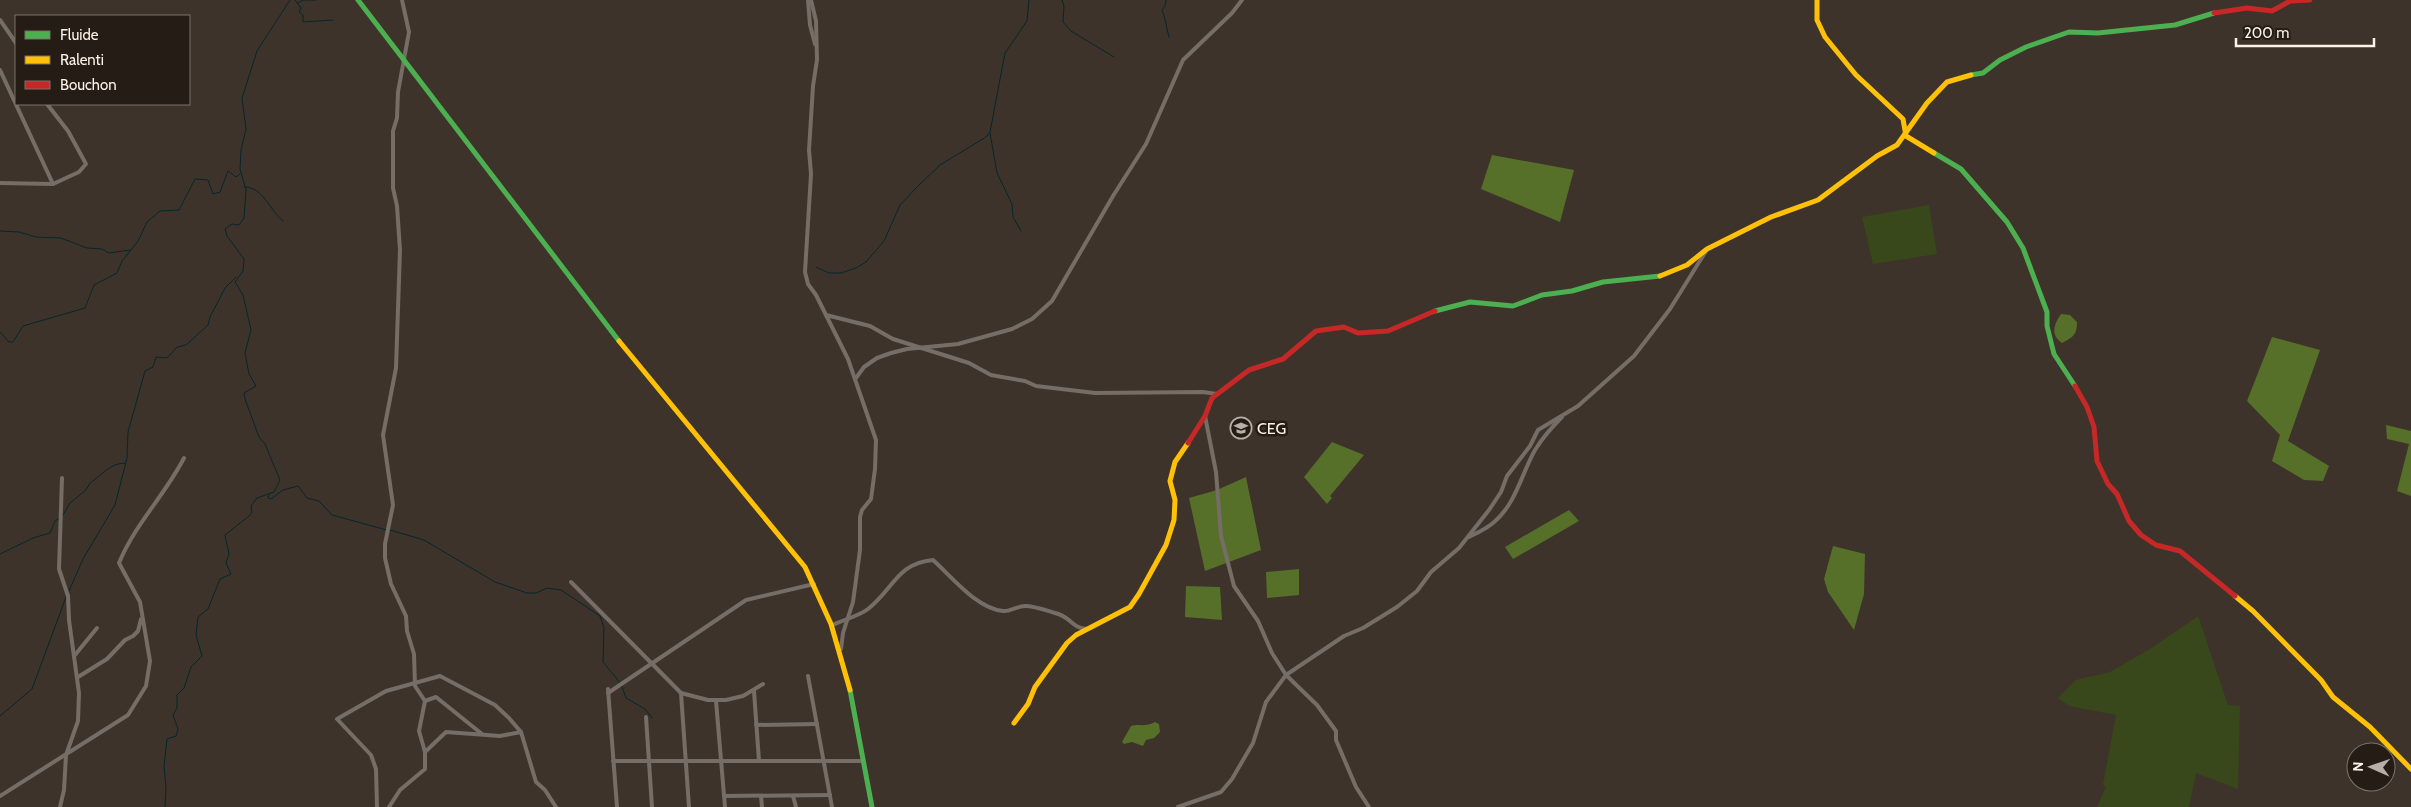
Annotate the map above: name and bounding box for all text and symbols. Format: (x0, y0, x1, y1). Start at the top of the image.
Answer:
legend (15, 15, 190, 105)
scale bar (2236, 15, 2374, 47)
text: 200 m (2244, 24, 2289, 42)
text: Fluide (60, 26, 99, 44)
text: Ralenti (60, 51, 104, 69)
text: Bouchon (60, 76, 117, 94)
school or university icon: CEG (1229, 416, 1253, 440)
place label: CEG (1257, 419, 1286, 438)
north arrow (2346, 742, 2396, 792)
text: N (2349, 761, 2367, 772)

